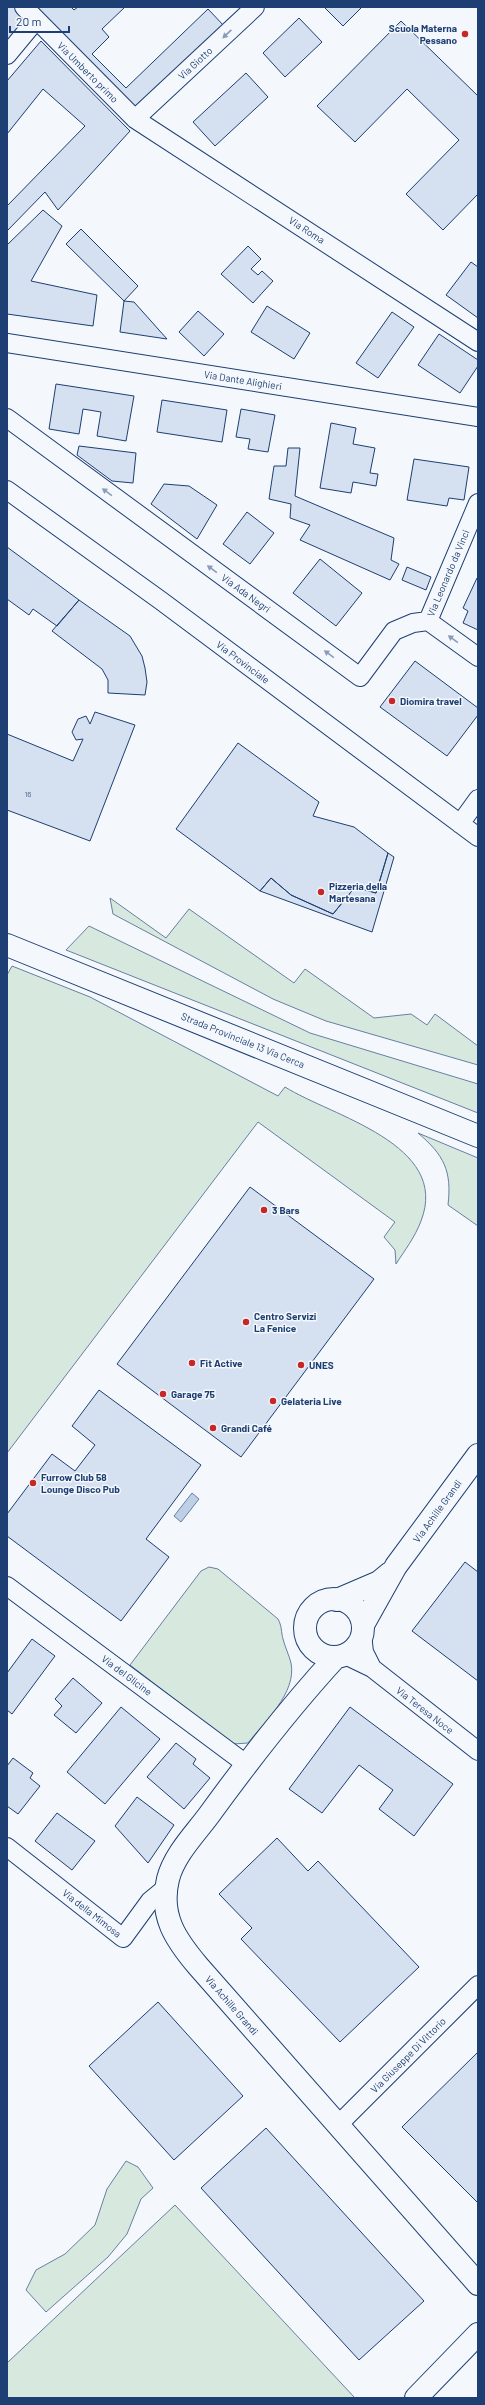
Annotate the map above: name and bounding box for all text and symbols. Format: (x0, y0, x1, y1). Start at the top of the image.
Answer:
scale bar (10, 8, 69, 34)
text: 20 m (16, 14, 42, 28)
place label: Scuola Materna Pessano (389, 22, 457, 46)
one-way arrow (222, 29, 232, 38)
marker: Scuola Materna Pessano (460, 29, 470, 39)
street label: Via Umberto primo (55, 39, 121, 105)
street label: Via Giotto (175, 44, 215, 82)
street label: Via Roma (287, 214, 327, 246)
street label: Via Dante Alighieri (203, 368, 283, 392)
one-way arrow (102, 488, 113, 496)
street label: Via Leonardo da Vinci (424, 528, 472, 618)
one-way arrow (207, 565, 218, 573)
street label: Via Ada Negri (219, 571, 273, 615)
one-way arrow (448, 635, 458, 643)
street label: Via Provinciale (214, 638, 272, 686)
one-way arrow (324, 650, 334, 658)
place label: Diomira travel (400, 695, 462, 707)
marker: Diomira travel (387, 696, 397, 706)
house number: 16 (25, 789, 31, 799)
place label: Pizzeria della Martesana (329, 880, 387, 904)
marker: Pizzeria della Martesana (316, 887, 326, 897)
street label: Strada Provinciale 13 Via Cerca (179, 1010, 307, 1070)
place label: 3 Bars (272, 1204, 300, 1216)
marker: 3 Bars (259, 1205, 269, 1215)
place label: Centro Servizi La Fenice (254, 1310, 317, 1334)
marker: Centro Servizi La Fenice (241, 1317, 251, 1327)
place label: Fit Active (200, 1357, 243, 1369)
marker: Fit Active (187, 1358, 197, 1368)
place label: UNES (309, 1359, 334, 1371)
marker: UNES (296, 1360, 306, 1370)
place label: Garage 75 (171, 1388, 215, 1400)
marker: Garage 75 (158, 1389, 168, 1399)
place label: Gelateria Live (281, 1395, 342, 1407)
marker: Gelateria Live (268, 1396, 278, 1406)
place label: Grandi Café (221, 1422, 273, 1434)
marker: Grandi Café (208, 1423, 218, 1433)
place label: Furrow Club 58 Lounge Disco Pub (41, 1471, 120, 1495)
street label: Via Achille Grandi (410, 1477, 464, 1545)
marker: Furrow Club 58 Lounge Disco Pub (28, 1478, 38, 1488)
street label: Via del Glicine (99, 1652, 155, 1698)
street label: Via Teresa Noce (394, 1684, 456, 1736)
street label: Via della Mimosa (60, 1886, 124, 1940)
street label: Via Achille Grandi (203, 1973, 261, 2037)
street label: Via Giuseppe Di Vittorio (368, 2015, 448, 2095)

